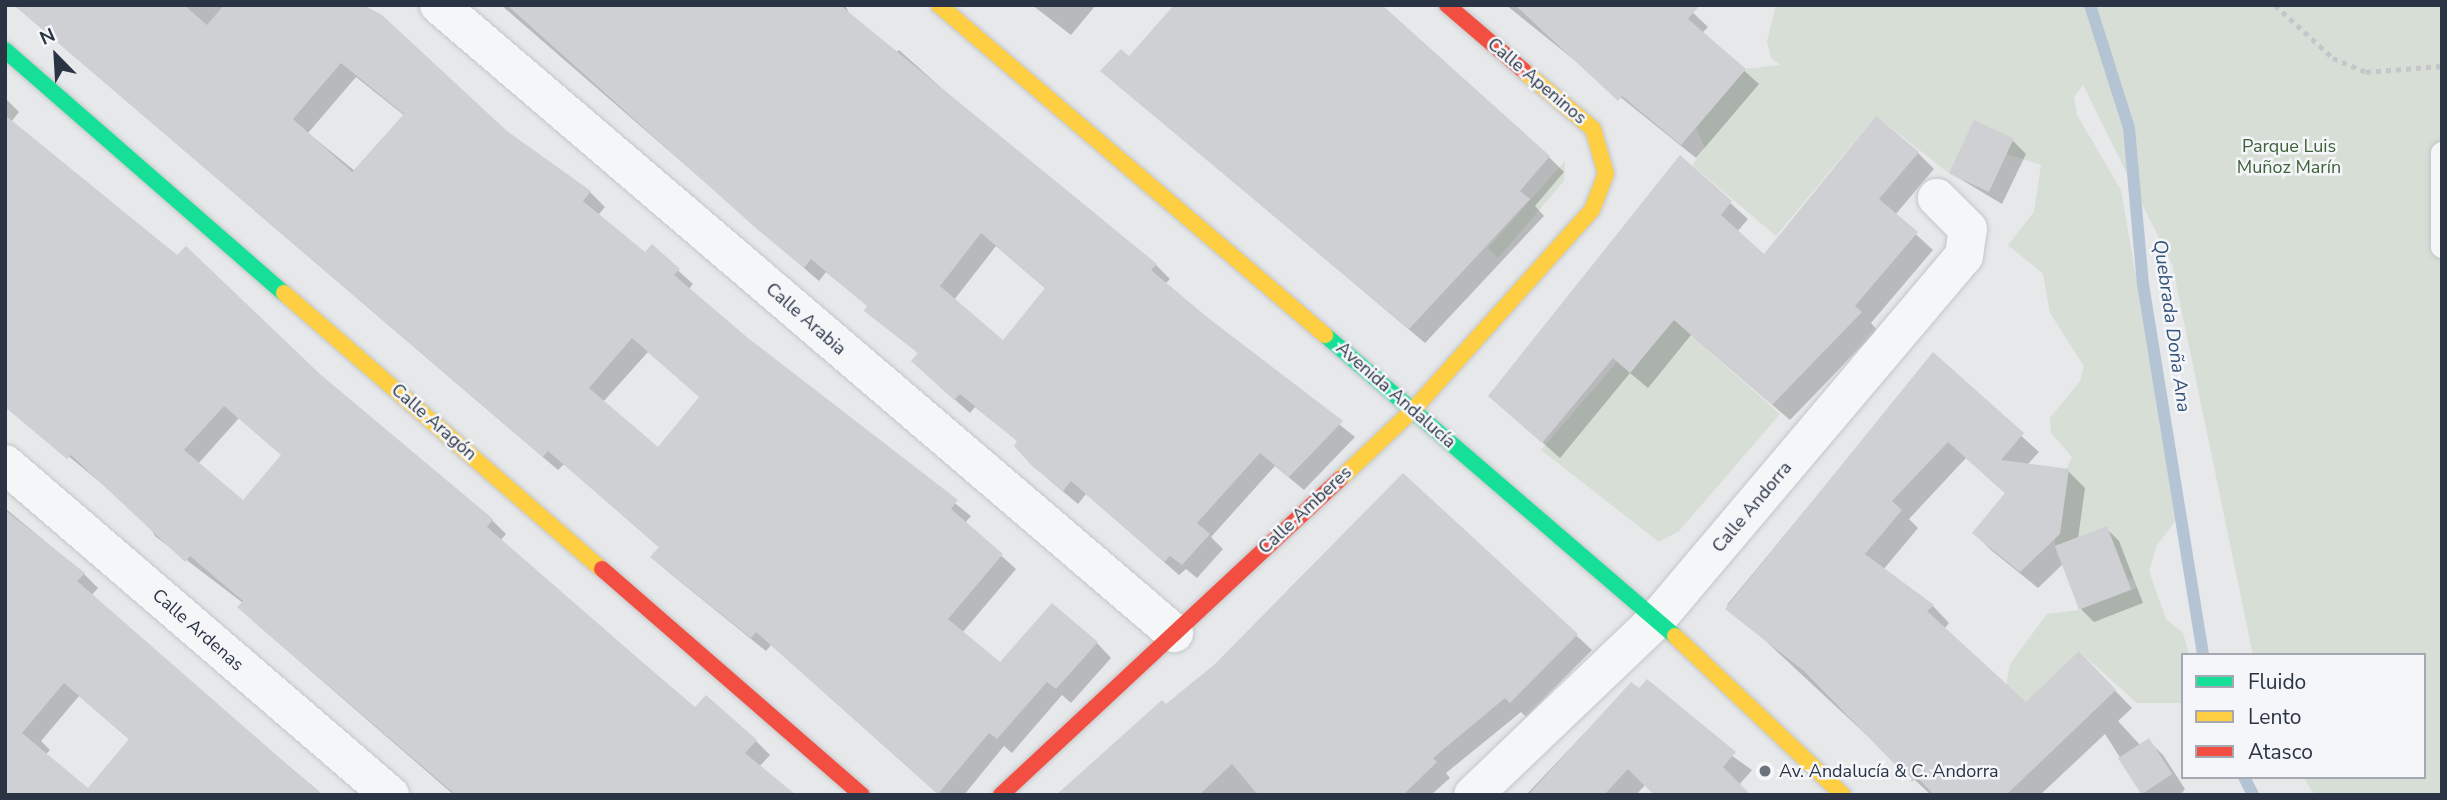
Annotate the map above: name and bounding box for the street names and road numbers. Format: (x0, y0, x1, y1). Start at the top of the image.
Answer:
street label: Calle Apeninos (1483, 33, 1591, 129)
street label: Calle Arabia (761, 278, 851, 360)
street label: Avenida Andalucía (1332, 337, 1460, 453)
street label: Calle Aragón (387, 379, 481, 465)
street label: Calle Andorra (1708, 457, 1796, 557)
street label: Calle Amberes (1254, 461, 1356, 559)
street label: Calle Ardenas (148, 584, 248, 676)

